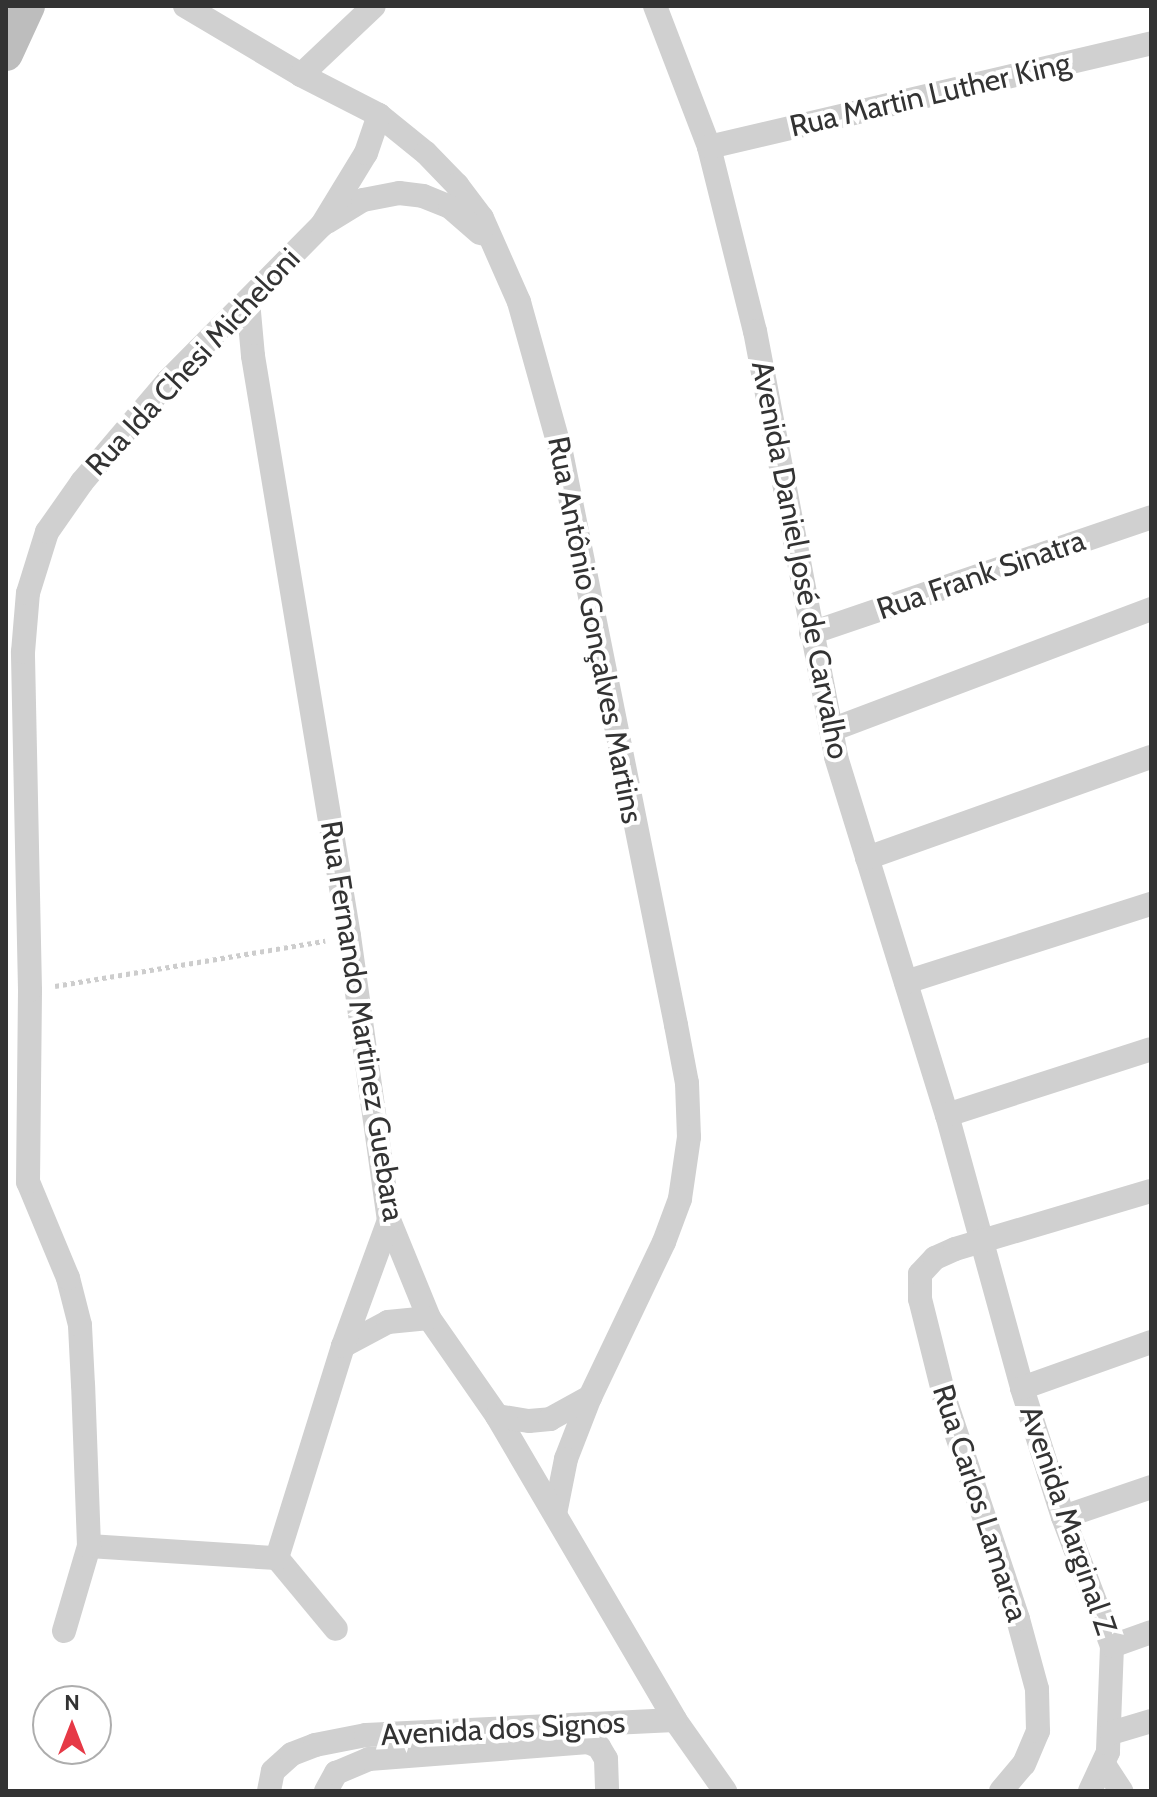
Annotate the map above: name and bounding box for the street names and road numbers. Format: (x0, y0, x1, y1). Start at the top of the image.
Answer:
street label: Rua Martin Luther King (786, 45, 1074, 145)
street label: Rua Ida Chesi Micheloni (78, 241, 308, 483)
street label: Avenida Daniel José de Carvalho (744, 358, 856, 762)
street label: Rua Antônio Gonçalves Martins (540, 433, 650, 827)
street label: Rua Frank Sinatra (872, 523, 1090, 627)
street label: Rua Fernando Martinez Guebara (313, 818, 411, 1224)
street label: Rua Carlos Lamarca (925, 1380, 1035, 1626)
street label: Avenida Marginal Z (1012, 1401, 1124, 1639)
street label: Avenida dos Signos (380, 1705, 626, 1753)

